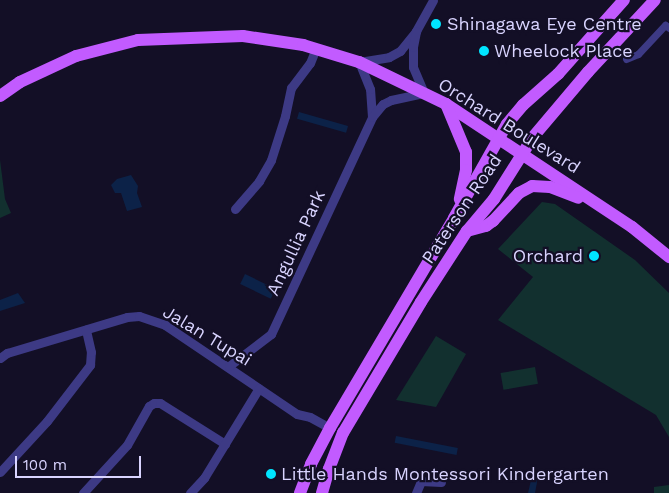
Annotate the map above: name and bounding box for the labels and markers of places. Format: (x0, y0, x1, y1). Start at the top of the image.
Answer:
place label: Shinagawa Eye Centre (447, 13, 642, 35)
marker: Shinagawa Eye Centre (429, 17, 443, 31)
place label: Wheelock Place (494, 40, 633, 62)
marker: Wheelock Place (478, 45, 490, 57)
place label: Orchard (513, 245, 583, 267)
marker: Orchard (587, 249, 601, 263)
place label: Little Hands Montessori Kindergarten (281, 463, 609, 485)
marker: Little Hands Montessori Kindergarten (265, 468, 277, 480)

